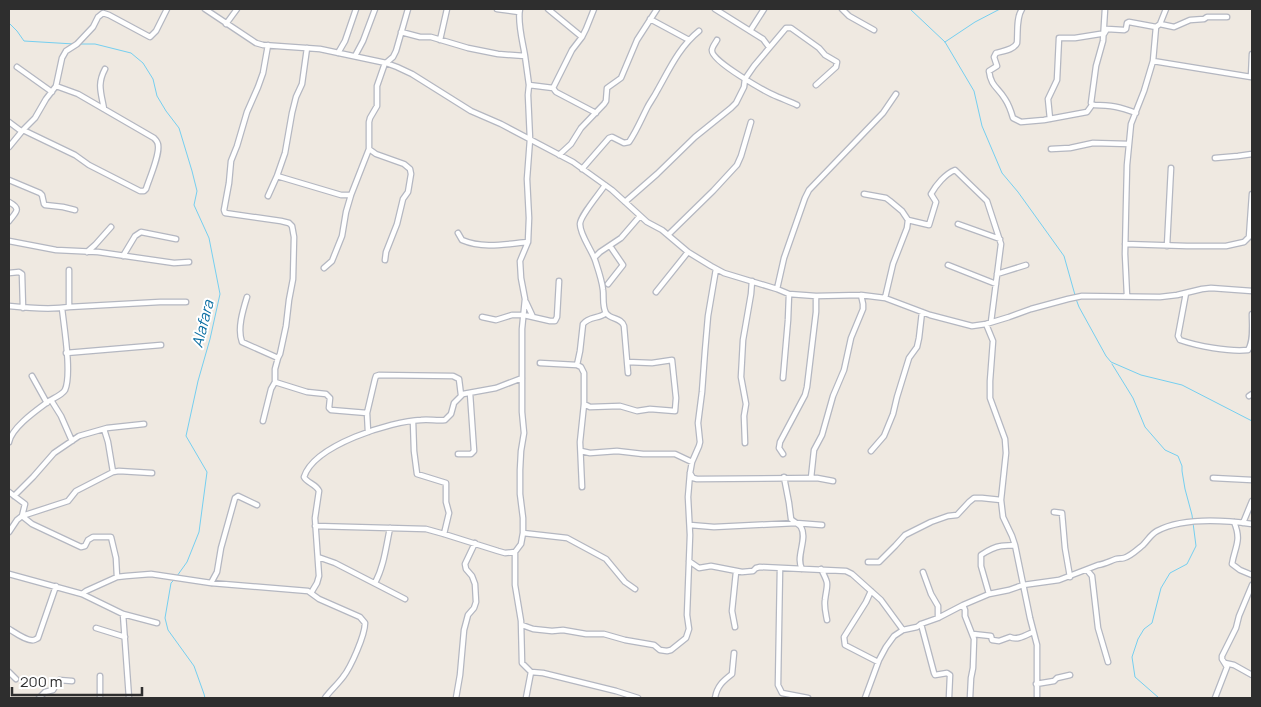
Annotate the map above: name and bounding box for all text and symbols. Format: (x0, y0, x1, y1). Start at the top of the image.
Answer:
water label: Alafara (186, 297, 219, 350)
scale bar (12, 664, 142, 696)
text: 200 m (20, 671, 63, 692)

